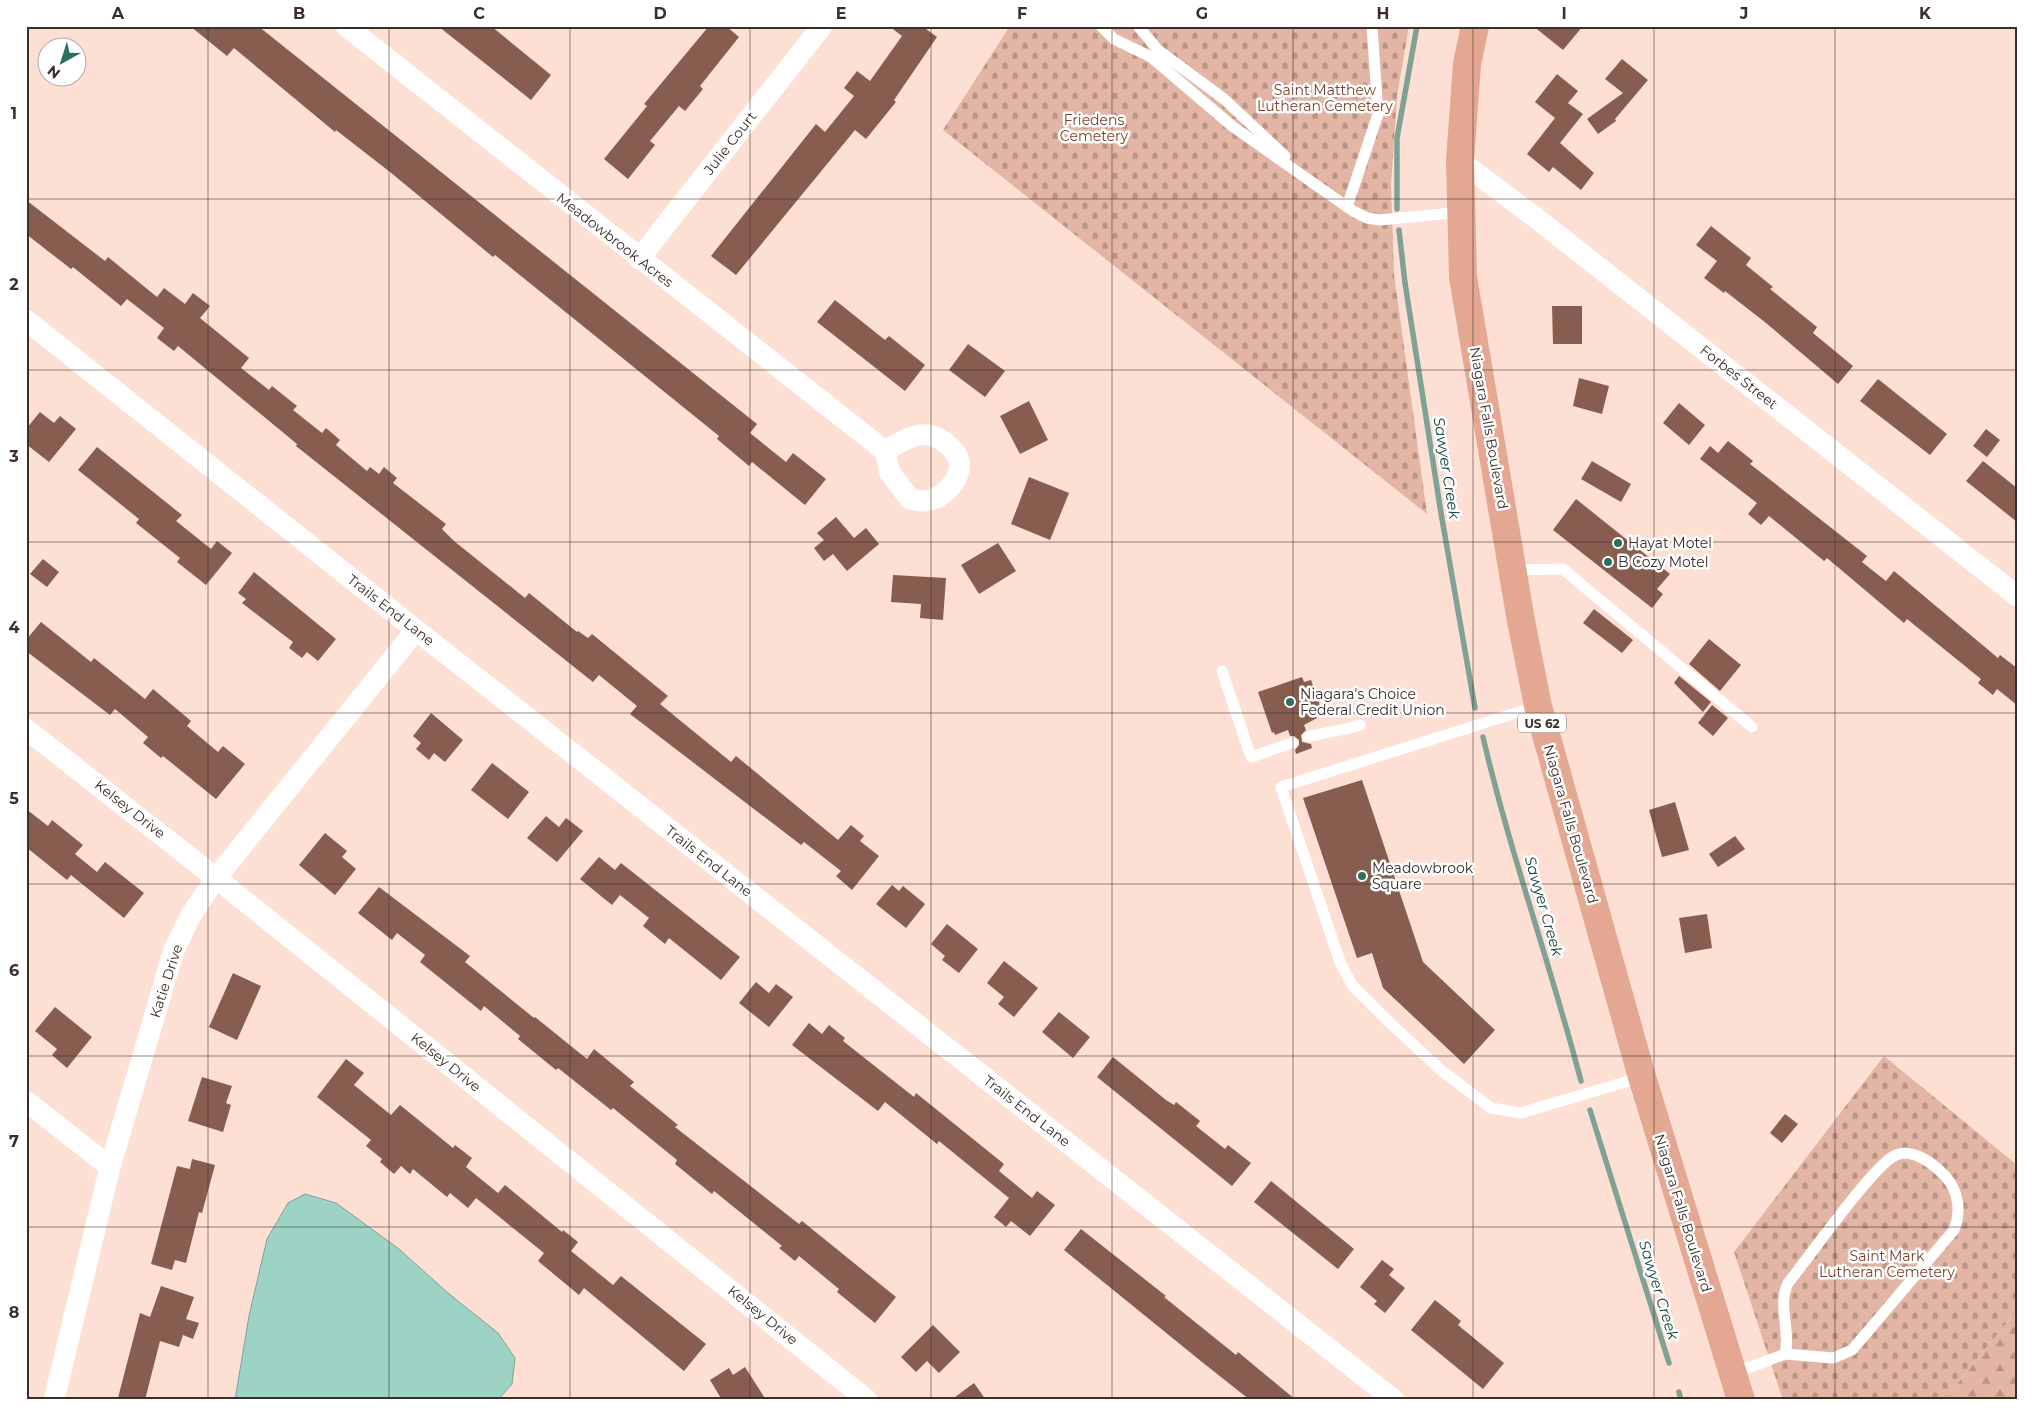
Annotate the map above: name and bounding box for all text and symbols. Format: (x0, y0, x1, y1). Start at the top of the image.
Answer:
text: A (111, 4, 125, 23)
text: B (293, 4, 305, 23)
text: C (473, 4, 485, 23)
text: D (653, 4, 667, 23)
text: E (836, 4, 846, 23)
text: F (1017, 4, 1027, 23)
text: G (1196, 4, 1208, 23)
text: H (1377, 4, 1389, 23)
text: I (1561, 4, 1567, 23)
text: J (1739, 4, 1748, 23)
text: K (1919, 4, 1932, 23)
north arrow (38, 38, 88, 88)
text: N (44, 62, 64, 83)
park label: Saint Matthew Lutheran Cemetery (1257, 81, 1393, 115)
text: 1 (11, 104, 17, 123)
street label: Julie Court (699, 108, 760, 179)
park label: Friedens Cemetery (1060, 111, 1129, 145)
street label: Meadowbrook Acres (553, 189, 677, 291)
text: 2 (9, 275, 19, 294)
street label: Forbes Street (1697, 341, 1782, 413)
street label: Niagara Falls Boulevard (1466, 345, 1512, 511)
water label: Sawyer Creek (1430, 416, 1465, 521)
text: 3 (8, 447, 19, 466)
place label: Hayat Motel (1628, 534, 1712, 552)
marker: Hayat Motel (1612, 537, 1624, 549)
place label: B Cozy Motel (1618, 553, 1708, 571)
marker: B Cozy Motel (1602, 556, 1614, 568)
street label: Trails End Lane (344, 570, 438, 650)
text: 4 (8, 618, 20, 637)
place label: Niagara's Choice Federal Credit Union (1300, 685, 1445, 719)
marker: Niagara's Choice Federal Credit Union (1284, 696, 1296, 708)
road number: US 62 (1518, 714, 1566, 732)
street label: Niagara Falls Boulevard (1540, 742, 1602, 906)
street label: Kelsey Drive (91, 776, 169, 842)
text: 5 (9, 789, 19, 808)
street label: Trails End Lane (662, 821, 756, 901)
water label: Sawyer Creek (1521, 854, 1568, 959)
place label: Meadowbrook Square (1372, 859, 1474, 893)
marker: Meadowbrook Square (1356, 870, 1368, 882)
street label: Katie Drive (146, 942, 186, 1020)
text: 6 (9, 961, 19, 980)
street label: Kelsey Drive (407, 1028, 485, 1096)
street label: Trails End Lane (980, 1071, 1074, 1151)
text: 7 (9, 1132, 19, 1151)
street label: Niagara Falls Boulevard (1650, 1132, 1716, 1294)
water label: Sawyer Creek (1635, 1238, 1683, 1343)
park label: Saint Mark Lutheran Cemetery (1819, 1247, 1955, 1281)
street label: Kelsey Drive (724, 1281, 802, 1349)
text: 8 (9, 1303, 19, 1322)

